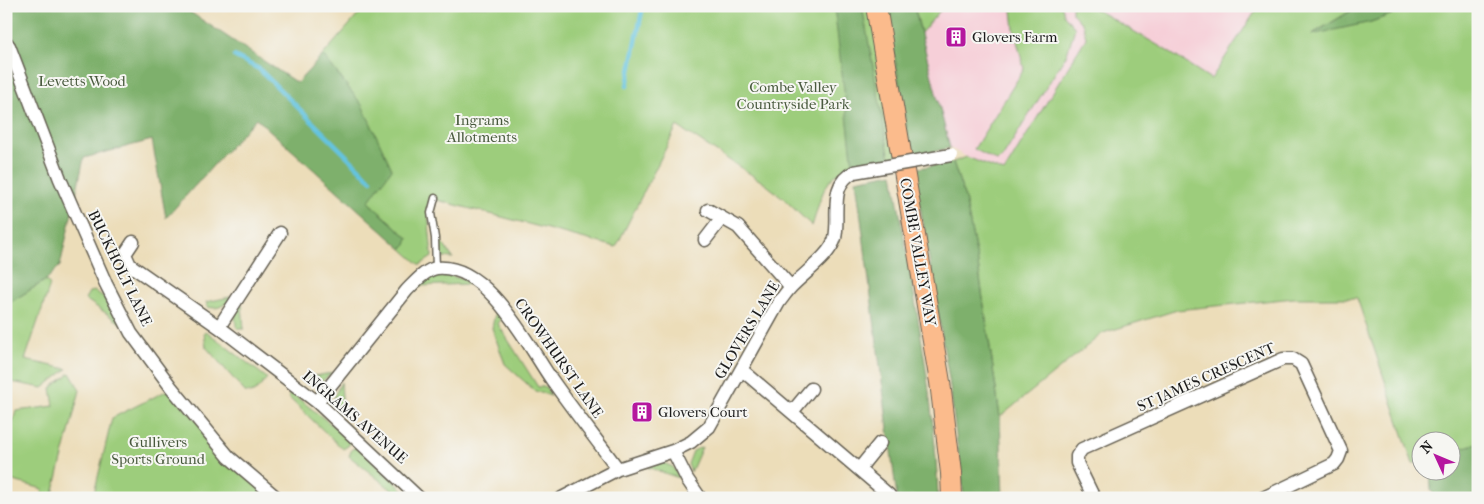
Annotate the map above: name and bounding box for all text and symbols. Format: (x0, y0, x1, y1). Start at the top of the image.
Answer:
building icon: Glovers Farm (944, 25, 968, 49)
place label: Glovers Farm (972, 28, 1058, 46)
park label: Levetts Wood (38, 72, 127, 90)
park label: Combe Valley Countryside Park (737, 78, 850, 113)
park label: Ingrams Allotments (446, 111, 518, 146)
street label: COMBE VALLEY WAY (896, 177, 940, 328)
street label: BUCKHOLT LANE (84, 207, 156, 329)
street label: GLOVERS LANE (711, 278, 783, 382)
street label: CROWHURST LANE (511, 295, 607, 421)
street label: ST JAMES CRESCENT (1134, 338, 1278, 415)
street label: INGRAMS AVENUE (299, 367, 411, 467)
building icon: Glovers Court (630, 400, 654, 424)
place label: Glovers Court (658, 403, 748, 421)
north arrow (1412, 432, 1462, 482)
park label: Gullivers Sports Ground (111, 433, 206, 468)
text: N (1417, 437, 1437, 457)

